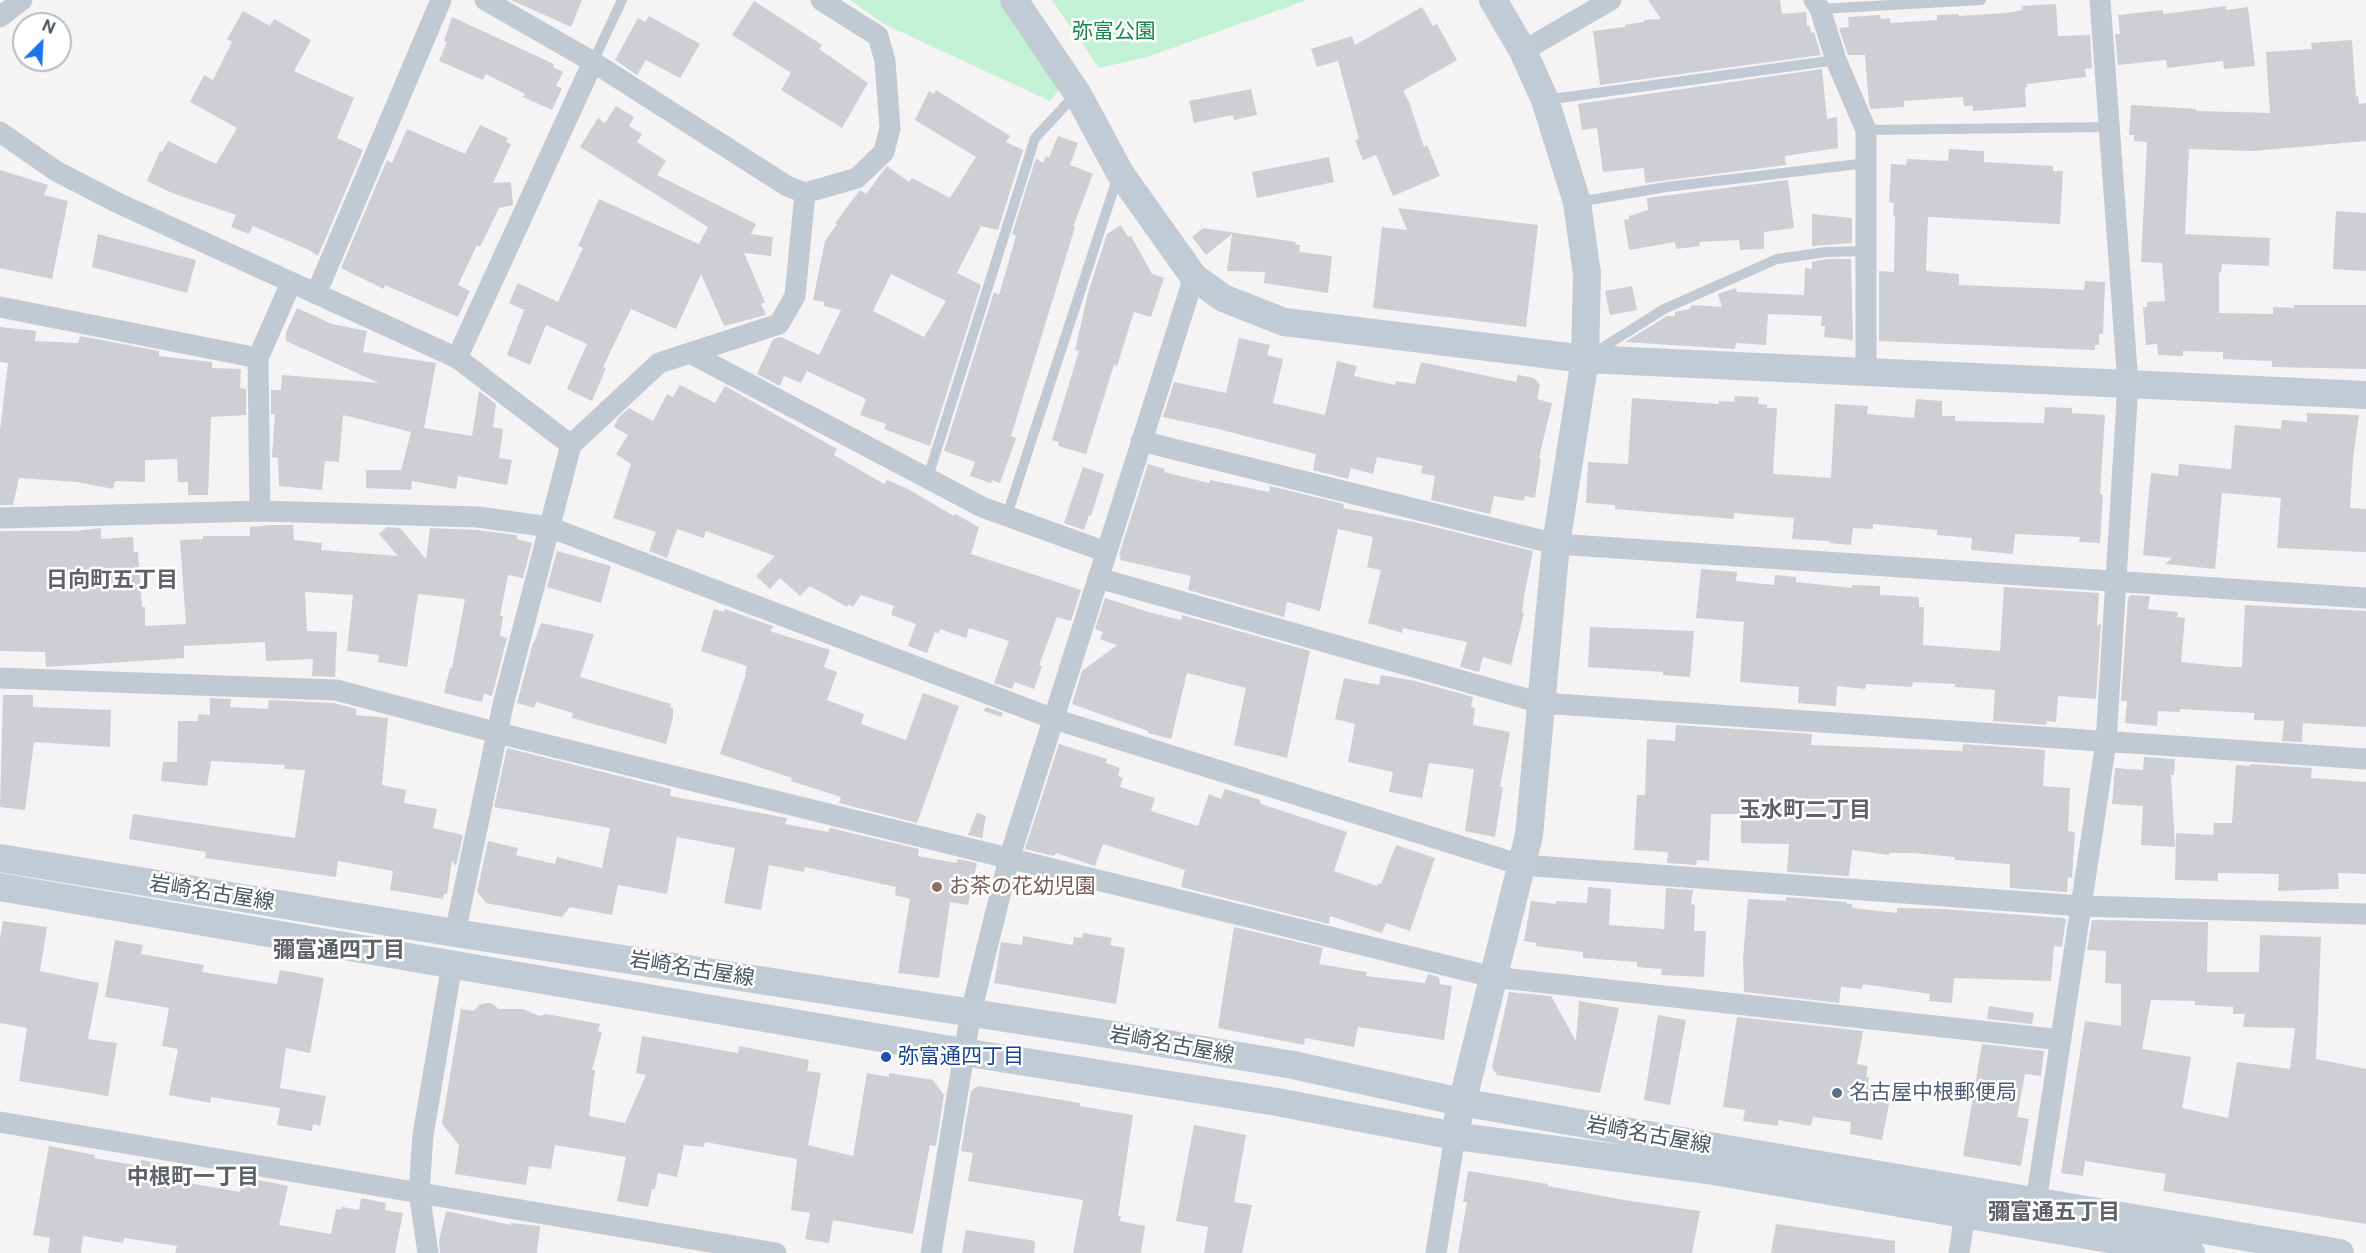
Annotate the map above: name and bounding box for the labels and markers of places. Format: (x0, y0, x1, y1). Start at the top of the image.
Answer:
place label: お茶の花幼児園 (949, 874, 1096, 900)
marker: お茶の花幼児園 (930, 880, 944, 894)
place label: 弥富通四丁目 (898, 1044, 1024, 1070)
marker: 弥富通四丁目 (879, 1050, 893, 1064)
place label: 名古屋中根郵便局 (1849, 1080, 2017, 1106)
marker: 名古屋中根郵便局 (1830, 1086, 1844, 1100)

